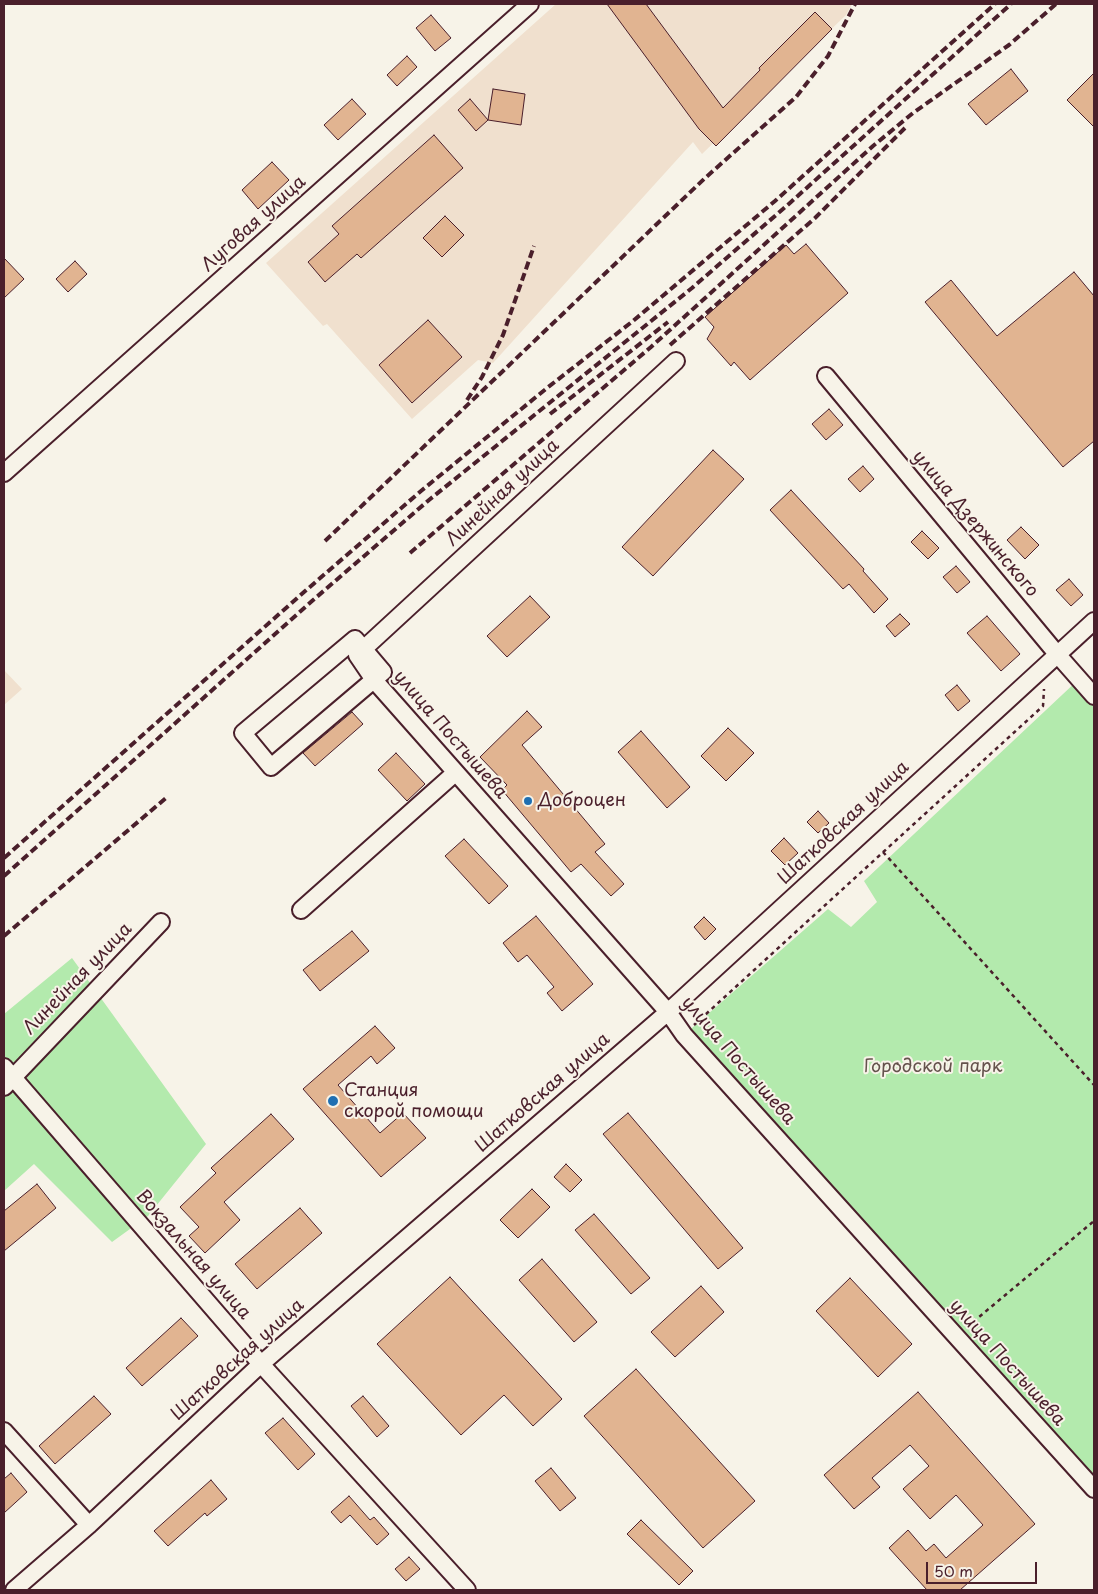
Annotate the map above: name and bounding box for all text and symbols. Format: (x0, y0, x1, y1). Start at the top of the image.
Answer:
street label: Луговая улица (197, 172, 311, 276)
street label: Линейная улица (442, 435, 564, 551)
street label: улица Дзержинского (907, 446, 1043, 602)
street label: улица Постышева (388, 666, 512, 804)
street label: Шатковская улица (774, 757, 914, 889)
place label: Доброцен (538, 790, 626, 812)
marker: Доброцен (522, 795, 534, 807)
street label: Линейная улица (19, 919, 137, 1039)
street label: улица Постышева (676, 992, 800, 1130)
street label: Шатковская улица (471, 1029, 615, 1157)
park label: Городской парк (864, 1056, 1002, 1078)
place label: Станция скорой помощи (344, 1080, 484, 1122)
marker: Станция скорой помощи (326, 1094, 340, 1108)
street label: Вокзальная улица (131, 1186, 255, 1324)
street label: Шатковская улица (167, 1295, 309, 1425)
street label: улица Постышева (944, 1295, 1070, 1431)
scale bar (928, 1552, 1039, 1584)
text: 50 m (934, 1559, 973, 1582)

